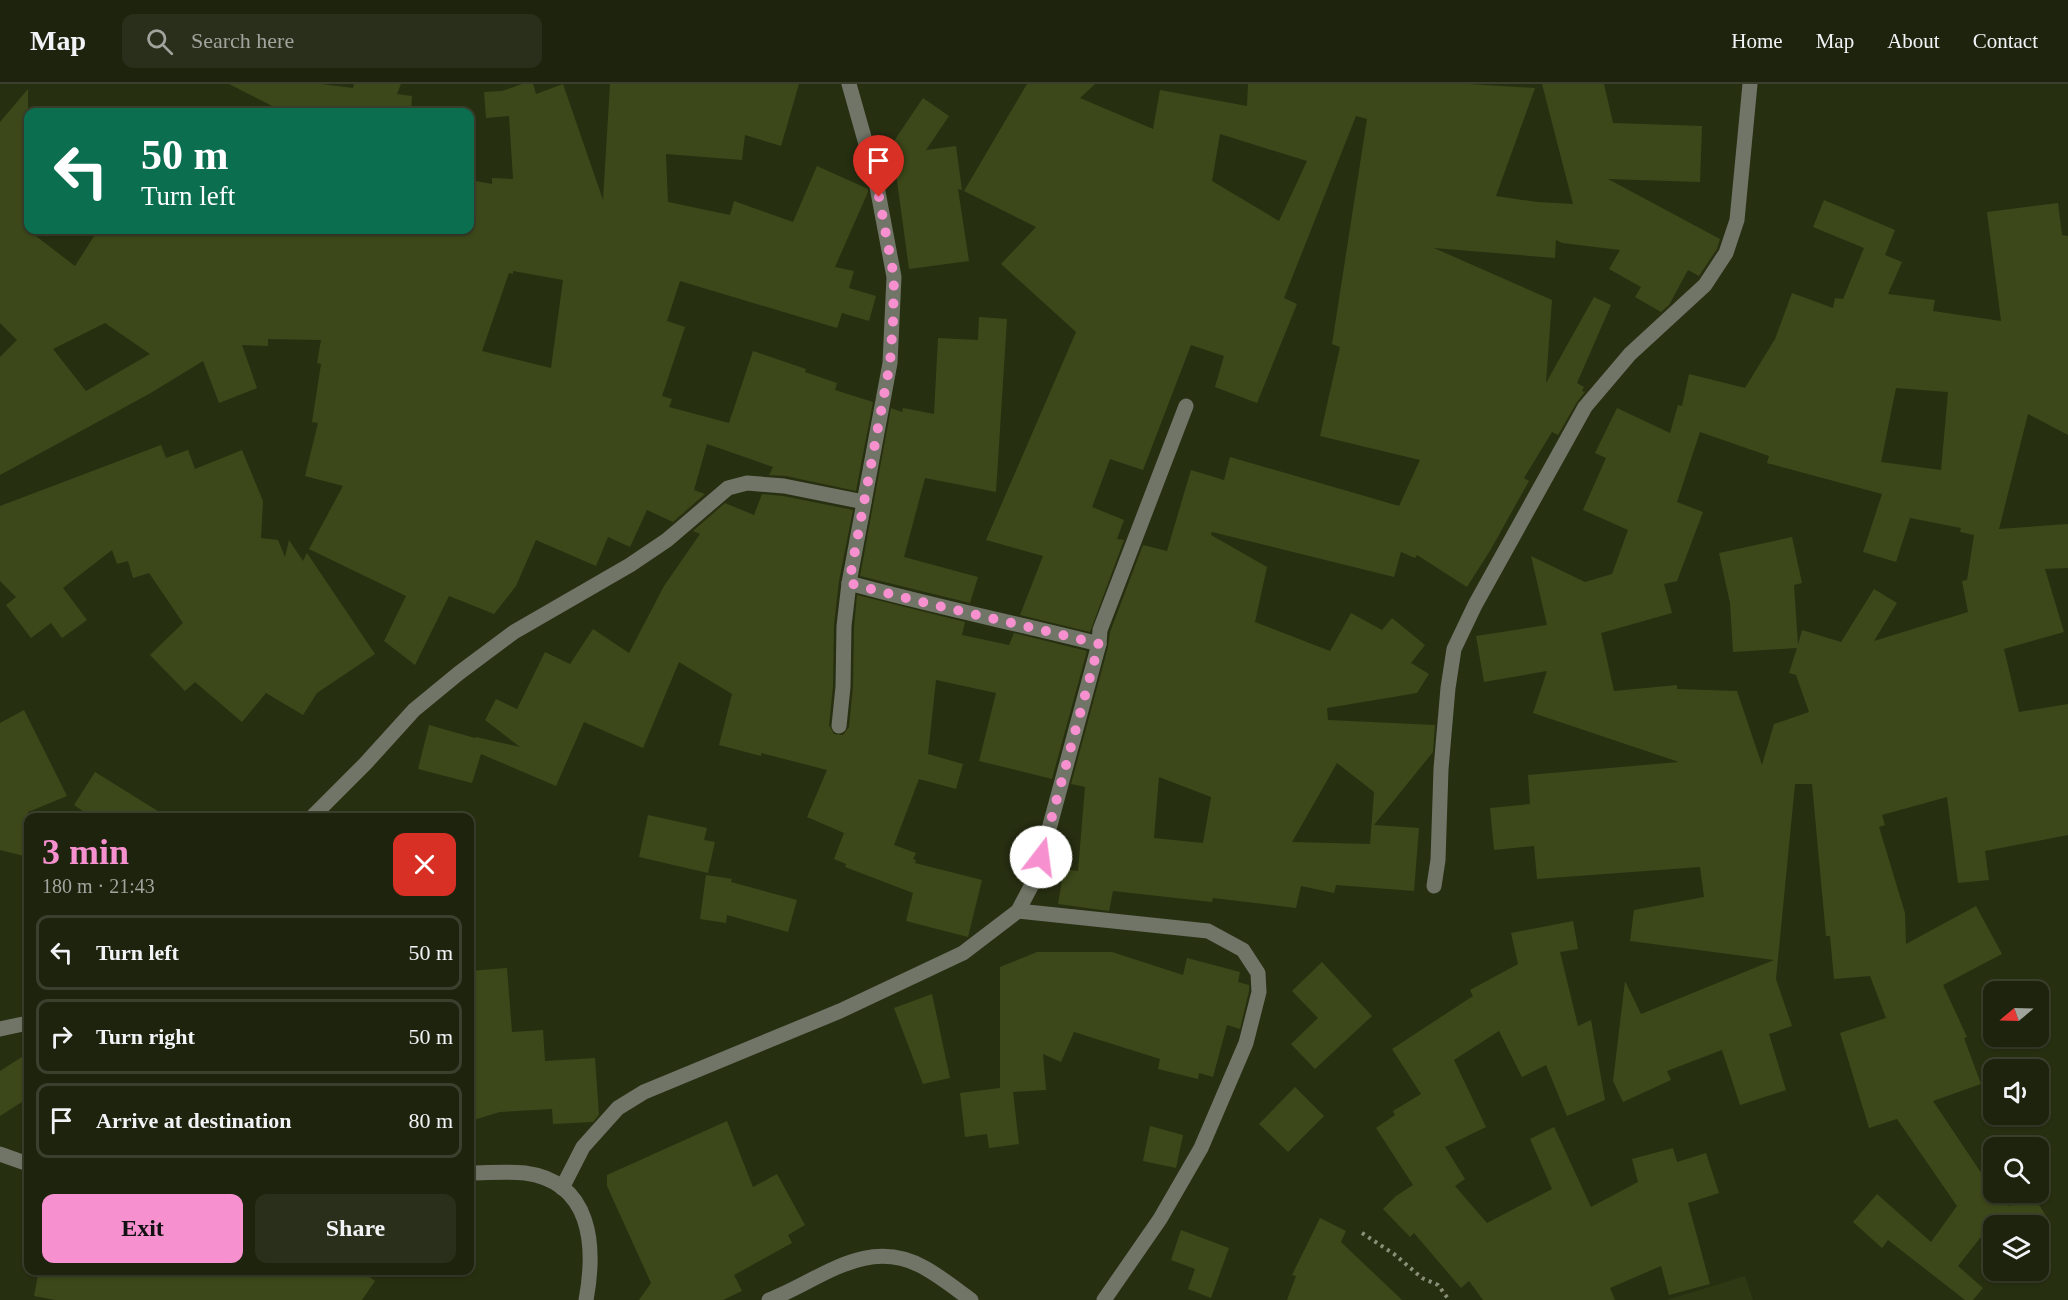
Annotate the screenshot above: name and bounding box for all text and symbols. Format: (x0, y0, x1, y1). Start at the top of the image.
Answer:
search box (122, 14, 542, 68)
text: Map (30, 25, 86, 56)
icon: search (143, 25, 176, 58)
text: Search here (191, 28, 294, 53)
text: Home (1731, 29, 1783, 53)
text: Map (1816, 29, 1854, 53)
text: About (1887, 29, 1940, 53)
text: Contact (1973, 29, 2038, 53)
icon: left (42, 132, 120, 210)
text: 50 m (141, 132, 229, 178)
pin (853, 135, 904, 197)
icon: arrive (862, 144, 895, 177)
text: Turn left (141, 181, 235, 211)
position arrow (1009, 825, 1073, 889)
text: 3 min (42, 832, 129, 872)
button: close (393, 833, 456, 896)
text: 180 m · 21:43 (42, 875, 155, 897)
icon: left (45, 936, 78, 969)
text: Turn left (96, 940, 179, 965)
text: 50 m (408, 940, 453, 965)
north arrow (1983, 981, 2049, 1047)
map controls (1983, 981, 2049, 1281)
icon: right (45, 1020, 78, 1053)
text: Turn right (96, 1024, 195, 1049)
text: 50 m (408, 1024, 453, 1049)
button: sound (1983, 1059, 2049, 1125)
icon: arrive (45, 1104, 78, 1137)
text: Arrive at destination (96, 1108, 292, 1133)
text: 80 m (408, 1108, 453, 1133)
button: search (1983, 1137, 2049, 1203)
button: Exit (42, 1194, 243, 1263)
button: Share (255, 1194, 456, 1263)
button: layers (1983, 1215, 2049, 1281)

